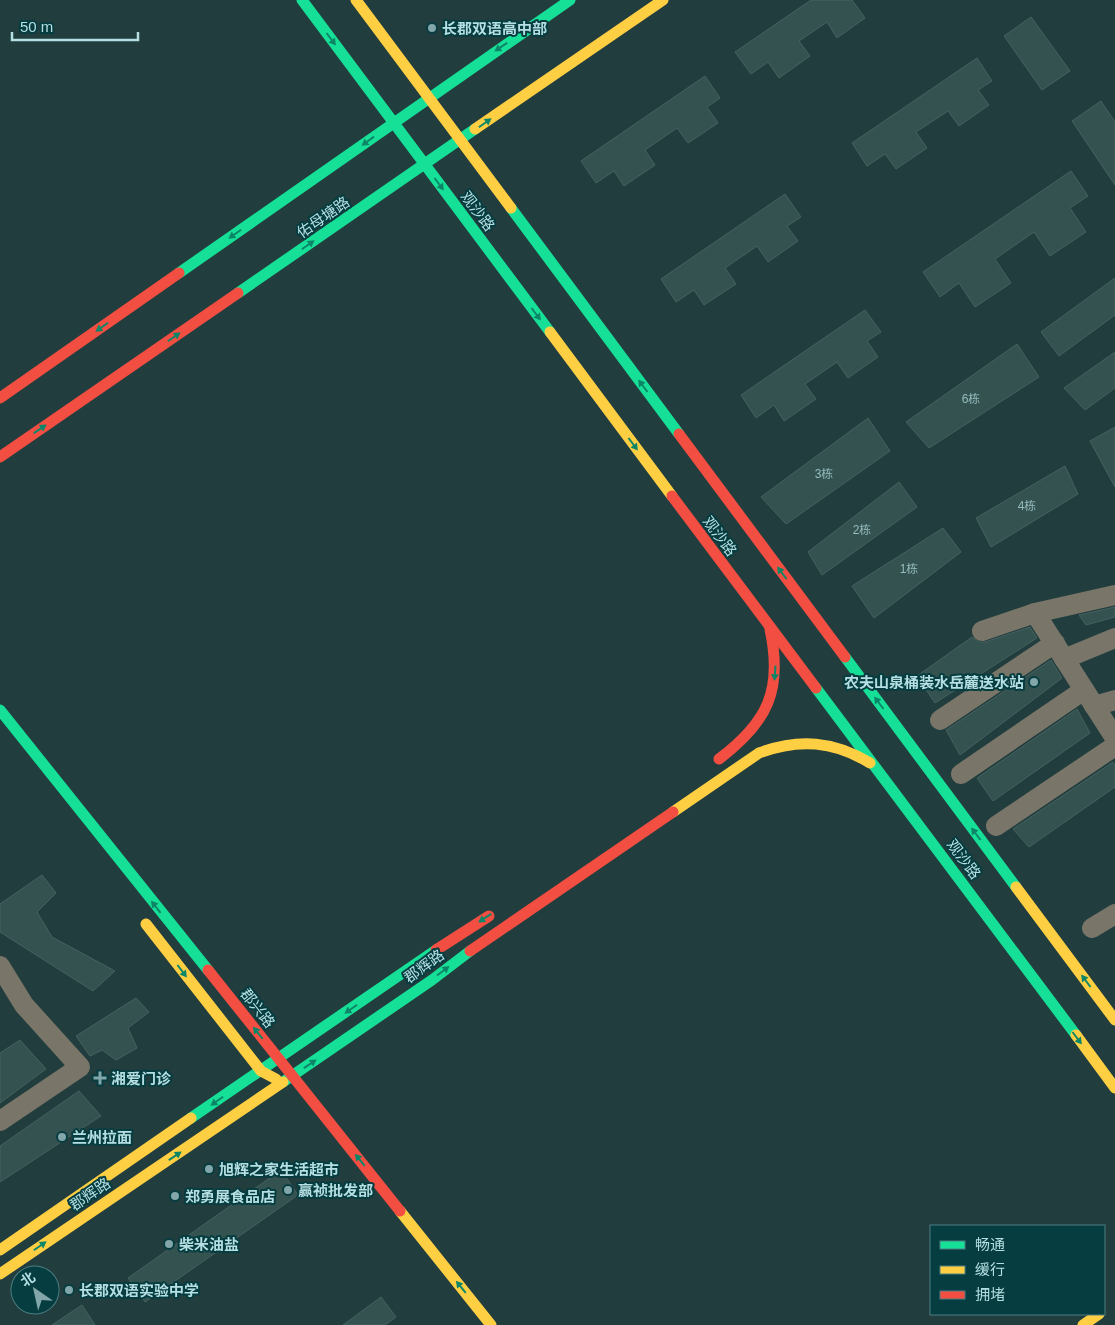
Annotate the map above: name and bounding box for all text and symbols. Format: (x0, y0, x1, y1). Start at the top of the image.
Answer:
scale bar (12, 10, 139, 42)
text: 50 m (20, 18, 53, 35)
place label: 长郡双语高中部 (442, 20, 547, 37)
marker: 长郡双语高中部 (426, 22, 438, 34)
one-way arrow (326, 32, 337, 45)
one-way arrow (494, 42, 508, 52)
one-way arrow (478, 118, 492, 128)
one-way arrow (362, 136, 375, 146)
one-way arrow (433, 177, 444, 190)
street label: 观沙路 (458, 188, 498, 234)
street label: 佑母塘路 (294, 193, 352, 241)
one-way arrow (228, 229, 242, 239)
one-way arrow (301, 240, 315, 250)
one-way arrow (530, 307, 541, 320)
one-way arrow (95, 322, 109, 332)
one-way arrow (167, 332, 181, 342)
one-way arrow (638, 379, 648, 393)
house number: 6栋 (962, 392, 980, 406)
one-way arrow (33, 424, 47, 434)
one-way arrow (627, 437, 638, 450)
house number: 3栋 (815, 467, 833, 481)
house number: 4栋 (1018, 499, 1036, 513)
street label: 观沙路 (700, 513, 740, 559)
house number: 2栋 (853, 523, 871, 537)
house number: 1栋 (900, 562, 918, 576)
one-way arrow (777, 566, 787, 580)
one-way arrow (770, 665, 778, 681)
place label: 农夫山泉桶装水岳麓送水站 (844, 674, 1024, 691)
marker: 农夫山泉桶装水岳麓送水站 (1028, 676, 1040, 688)
one-way arrow (874, 696, 884, 710)
one-way arrow (971, 827, 981, 841)
street label: 观沙路 (944, 836, 984, 882)
one-way arrow (150, 901, 161, 914)
one-way arrow (479, 913, 492, 923)
street label: 郡辉路 (401, 946, 447, 986)
one-way arrow (177, 964, 188, 977)
one-way arrow (436, 966, 449, 977)
one-way arrow (1081, 974, 1091, 988)
street label: 郡兴路 (237, 985, 279, 1031)
one-way arrow (344, 1004, 357, 1014)
one-way arrow (253, 1027, 264, 1040)
one-way arrow (1072, 1031, 1082, 1044)
one-way arrow (303, 1059, 316, 1069)
place label: 湘爱门诊 (111, 1070, 172, 1087)
marker: 湘爱门诊 (93, 1071, 107, 1085)
one-way arrow (210, 1096, 224, 1106)
place label: 兰州拉面 (72, 1129, 132, 1146)
marker: 兰州拉面 (56, 1131, 68, 1143)
one-way arrow (169, 1151, 182, 1160)
one-way arrow (354, 1154, 365, 1167)
place label: 旭辉之家生活超市 (219, 1161, 339, 1178)
marker: 旭辉之家生活超市 (203, 1163, 215, 1175)
street label: 郡辉路 (67, 1174, 113, 1214)
place label: 赢祯批发部 (298, 1182, 373, 1199)
marker: 赢祯批发部 (282, 1184, 294, 1196)
place label: 郑勇展食品店 (185, 1188, 275, 1205)
marker: 郑勇展食品店 (169, 1190, 181, 1202)
legend (930, 1225, 1105, 1315)
place label: 柴米油盐 (179, 1236, 239, 1253)
text: 畅通 (975, 1236, 1005, 1253)
marker: 柴米油盐 (163, 1238, 175, 1250)
one-way arrow (33, 1241, 47, 1251)
text: 缓行 (975, 1261, 1005, 1278)
north arrow (10, 1265, 60, 1315)
text: 北 (17, 1269, 38, 1290)
one-way arrow (456, 1280, 466, 1294)
place label: 长郡双语实验中学 (79, 1282, 199, 1299)
marker: 长郡双语实验中学 (63, 1284, 75, 1296)
text: 拥堵 (975, 1286, 1005, 1303)

